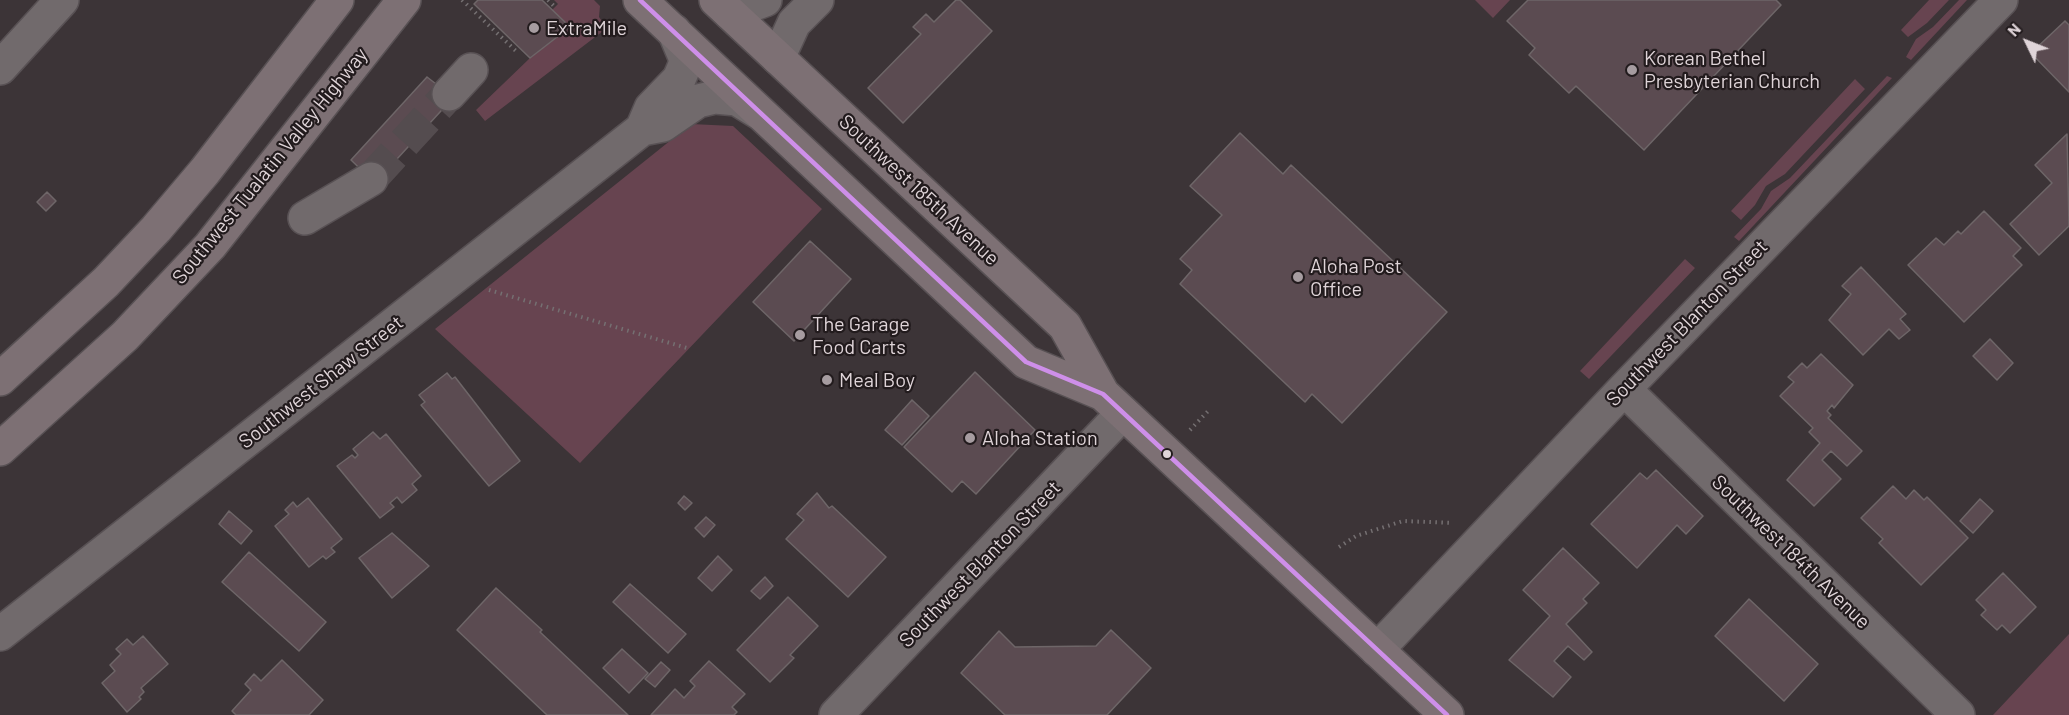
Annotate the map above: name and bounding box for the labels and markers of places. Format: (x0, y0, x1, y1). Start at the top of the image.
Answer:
place label: ExtraMile (546, 16, 627, 40)
marker: ExtraMile (527, 21, 541, 35)
place label: Korean Bethel Presbyterian Church (1644, 46, 1820, 93)
marker: Korean Bethel Presbyterian Church (1625, 63, 1639, 77)
place label: Aloha Post Office (1310, 254, 1402, 301)
marker: Aloha Post Office (1291, 270, 1305, 284)
place label: The Garage Food Carts (812, 312, 910, 359)
marker: The Garage Food Carts (793, 328, 807, 342)
place label: Meal Boy (839, 368, 915, 392)
marker: Meal Boy (820, 373, 834, 387)
place label: Aloha Station (982, 426, 1098, 450)
marker: Aloha Station (963, 431, 977, 445)
unlabelled marker (1161, 448, 1173, 460)

